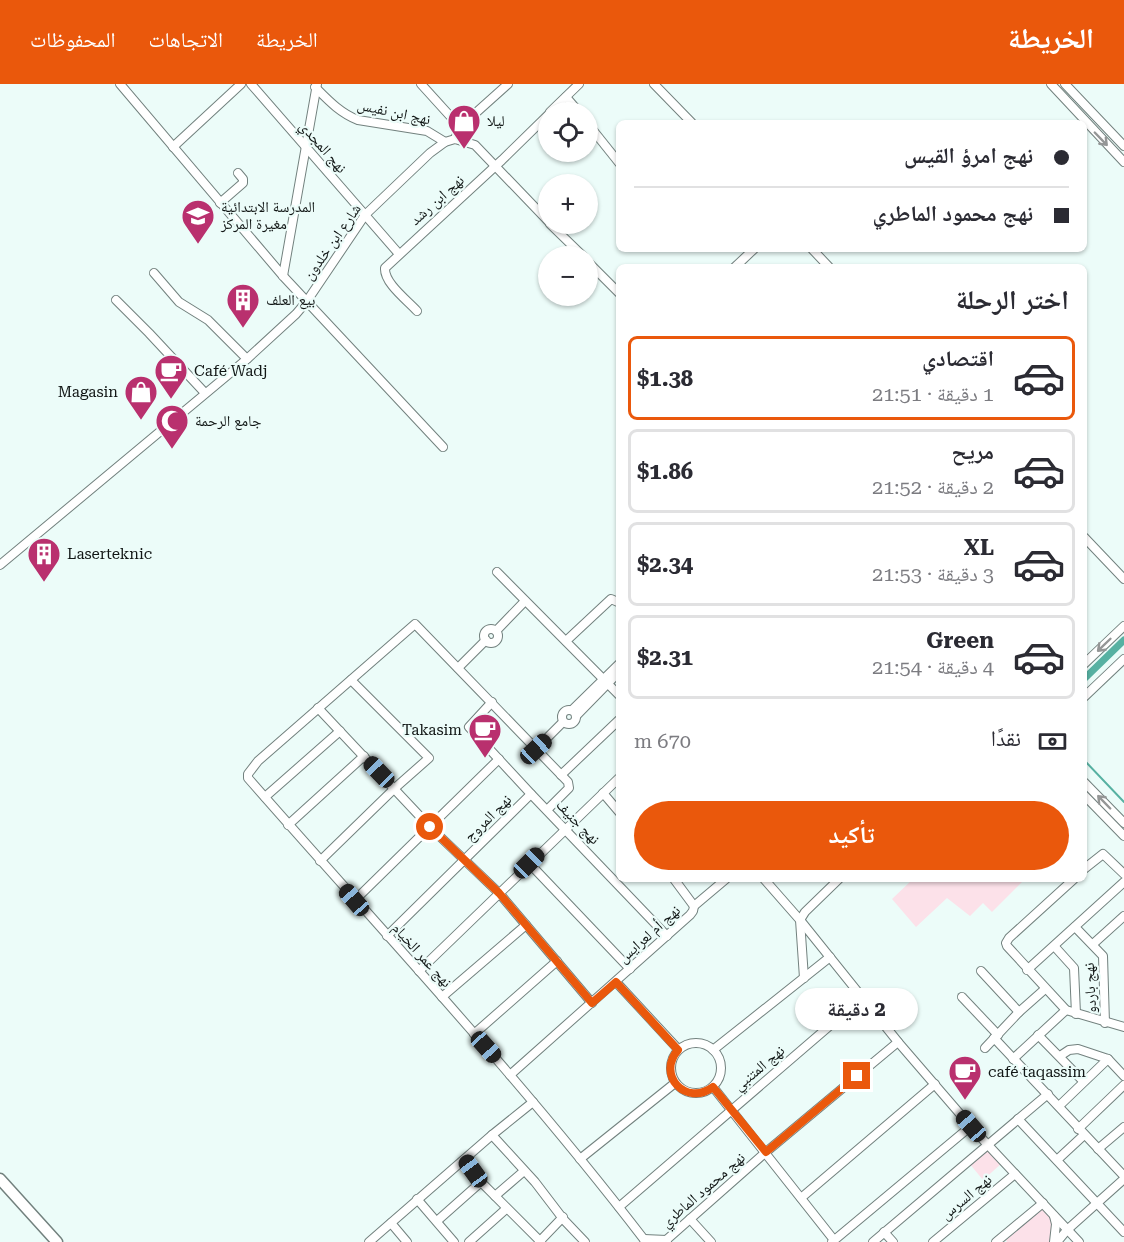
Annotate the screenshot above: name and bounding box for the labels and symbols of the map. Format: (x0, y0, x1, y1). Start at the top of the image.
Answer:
street label: نهج ابن نفيس (355, 95, 432, 130)
shop icon: ليلا (446, 103, 482, 150)
place label: ليلا (487, 112, 505, 130)
street label: نهج المجدي (293, 117, 350, 179)
one-way arrow (1094, 131, 1109, 146)
street label: نهج ابن رشد (406, 171, 468, 230)
school or university icon: المدرسة الابتدائية مغيرة المركز (180, 198, 216, 245)
place label: المدرسة الابتدائية مغيرة المركز (220, 198, 315, 233)
street label: شارع ابن خلدون (299, 200, 366, 284)
building icon: بيع العلف (225, 282, 261, 329)
place label: بيع العلف (266, 291, 315, 310)
cafe icon: Café Wadj (153, 353, 189, 400)
place label: Café Wadj (194, 362, 267, 380)
shop icon: Magasin (123, 374, 159, 421)
place label: Magasin (58, 383, 118, 401)
mosque icon: جامع الرحمة (154, 403, 190, 450)
place label: جامع الرحمة (195, 412, 262, 431)
building icon: Laserteknic (26, 536, 62, 583)
place label: Laserteknic (67, 545, 152, 563)
one-way arrow (1097, 637, 1112, 652)
cafe icon: Takasim (467, 712, 503, 759)
place label: Takasim (402, 721, 462, 739)
car (517, 730, 555, 768)
car (360, 753, 398, 791)
street label: نهج المروج (461, 791, 516, 846)
one-way arrow (1097, 795, 1112, 810)
street label: نهج جنيف (552, 796, 604, 849)
route start (416, 813, 443, 840)
car (510, 844, 548, 882)
car (335, 881, 373, 919)
street label: نهج أم لعرايس (614, 901, 685, 967)
street label: نهج عمر الخيام (388, 919, 456, 992)
street label: نهج باردو (1080, 962, 1101, 1014)
callout: 2 دقيقة (796, 989, 918, 1031)
car (467, 1028, 505, 1066)
street label: نهج المتنبي (730, 1041, 790, 1097)
cafe icon: café taqassim (947, 1054, 983, 1101)
route end (843, 1062, 870, 1089)
place label: café taqassim (988, 1063, 1086, 1081)
car (952, 1107, 990, 1145)
street label: نهج محمود الماطري (657, 1149, 751, 1234)
car (455, 1151, 491, 1191)
street label: نهج السرس (937, 1170, 996, 1224)

